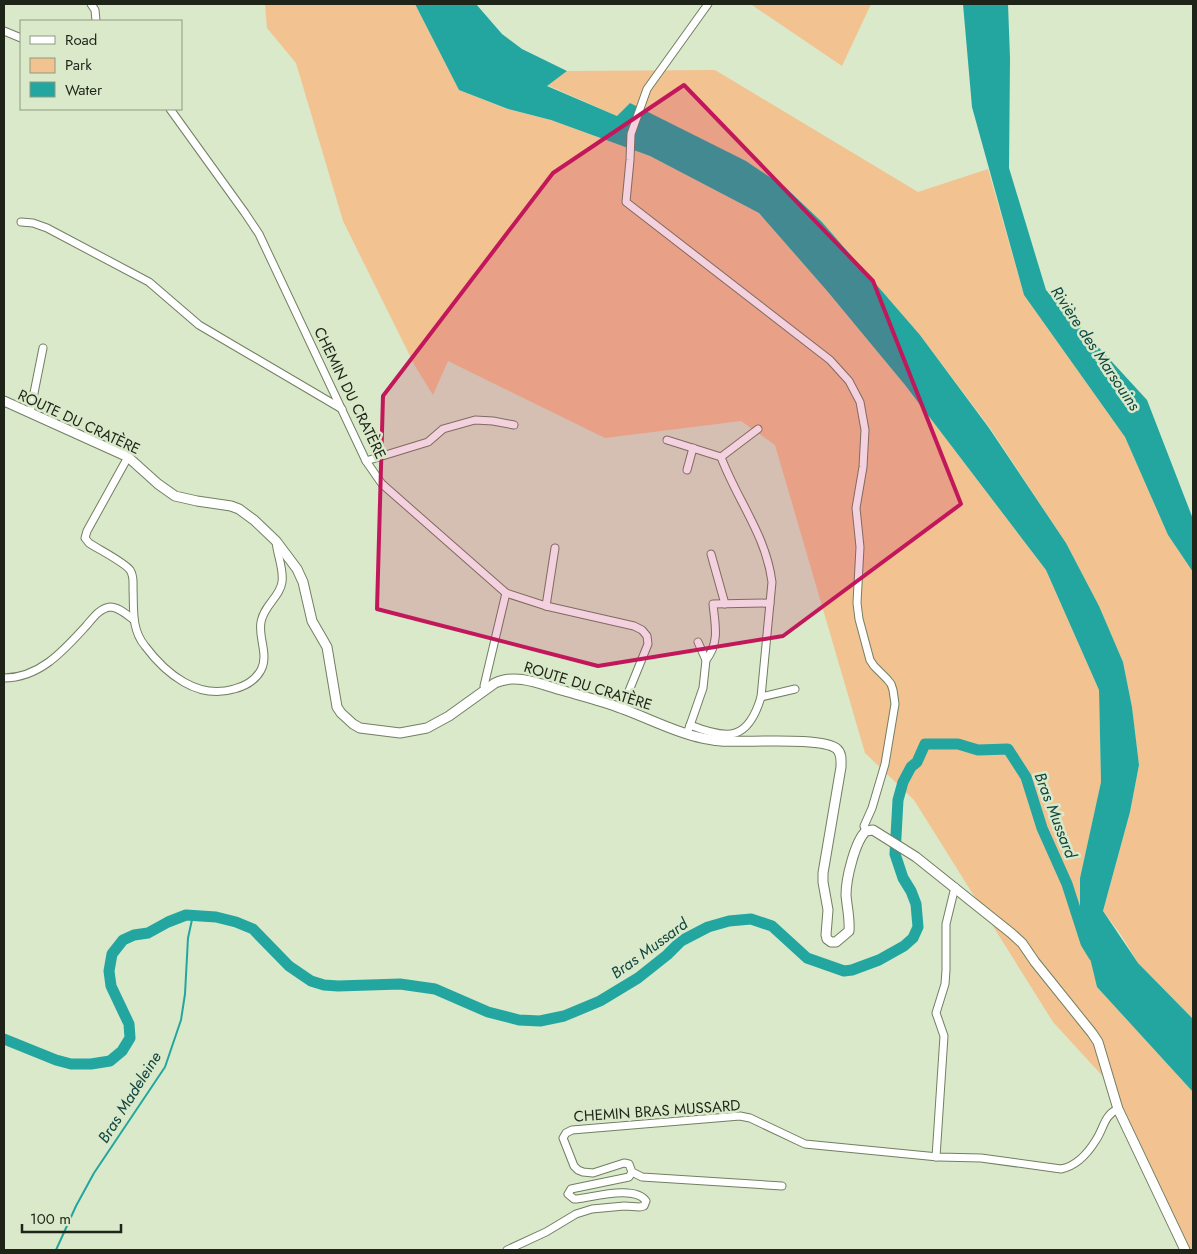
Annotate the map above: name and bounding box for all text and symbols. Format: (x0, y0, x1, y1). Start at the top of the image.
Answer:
legend (20, 20, 182, 110)
text: Road (65, 29, 97, 51)
text: Park (65, 54, 92, 76)
text: Water (65, 79, 103, 101)
water label: Rivière des Marsouins (1045, 282, 1146, 416)
street label: CHEMIN DU CRATÈRE (308, 323, 392, 463)
street label: ROUTE DU CRATÈRE (14, 384, 144, 460)
street label: ROUTE DU CRATÈRE (521, 656, 655, 716)
water label: Bras Mussard (1029, 769, 1083, 862)
water label: Bras Mussard (606, 912, 693, 984)
water label: Bras Madeleine (92, 1047, 167, 1147)
street label: CHEMIN BRAS MUSSARD (573, 1094, 741, 1128)
scale bar (22, 1202, 121, 1234)
text: 100 m (30, 1208, 71, 1230)

